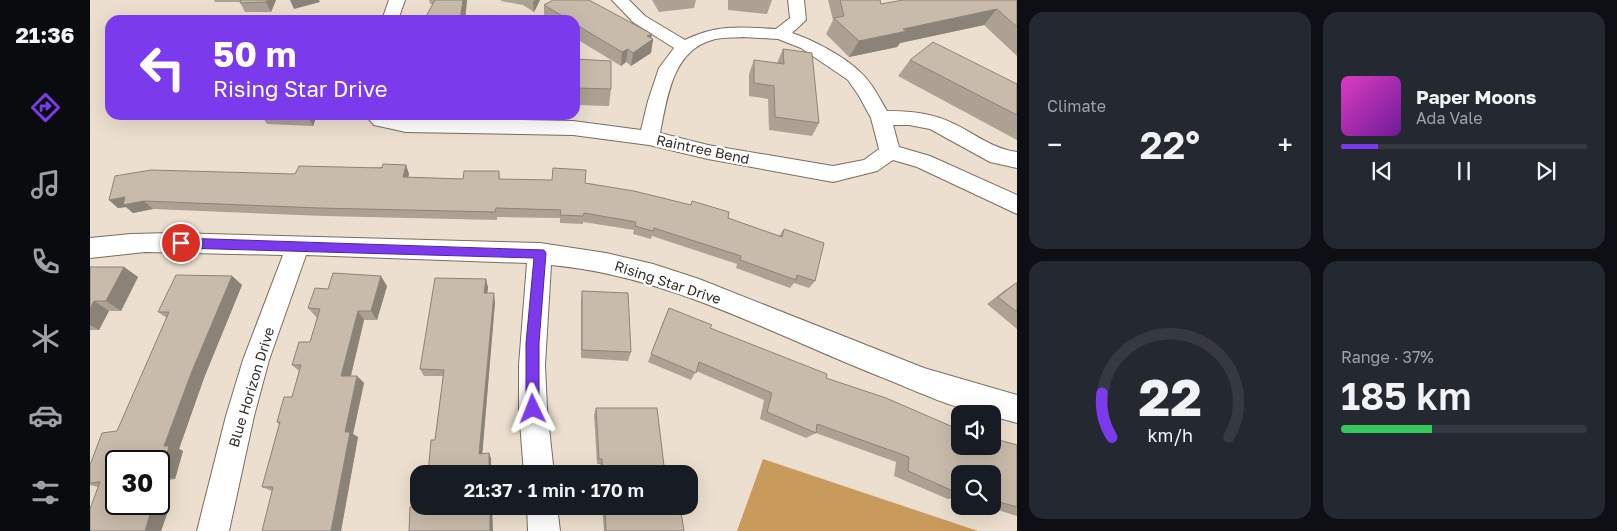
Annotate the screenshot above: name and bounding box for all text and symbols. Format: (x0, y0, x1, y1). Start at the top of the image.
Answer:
text: 21:36 (15, 21, 75, 48)
text: 50 m (213, 33, 296, 75)
icon: left (130, 35, 195, 100)
text: Rising Star Drive (213, 75, 387, 102)
text: Paper Moons (1416, 85, 1536, 108)
icon: directions (28, 90, 63, 125)
text: Climate (1047, 96, 1106, 116)
text: Ada Vale (1416, 108, 1482, 128)
text: 22° (1140, 122, 1200, 167)
text: − (1047, 128, 1062, 161)
text: + (1278, 128, 1293, 161)
street label: Raintree Bend (655, 131, 751, 167)
icon: previous (1368, 157, 1396, 185)
icon: pause (1450, 157, 1478, 185)
icon: next (1532, 157, 1560, 185)
icon: music (28, 167, 63, 202)
pin (160, 222, 202, 264)
icon: arrive (167, 229, 195, 257)
icon: phone (28, 244, 63, 279)
street label: Rising Star Drive (613, 257, 723, 307)
icon: climate (28, 321, 63, 356)
street label: Blue Horizon Drive (225, 325, 277, 449)
text: Range · 37% (1341, 347, 1434, 367)
text: 22 (1138, 365, 1202, 427)
text: 185 km (1341, 373, 1471, 418)
position arrow (506, 382, 558, 434)
icon: car (28, 398, 63, 433)
map controls (951, 405, 1001, 515)
button: sound (951, 405, 1001, 455)
text: km/h (1147, 424, 1193, 446)
speed limit sign: 30 (105, 450, 170, 515)
button: search (951, 465, 1001, 515)
icon: filters (28, 475, 63, 510)
text: 21:37 · 1 min · 170 m (464, 478, 644, 501)

